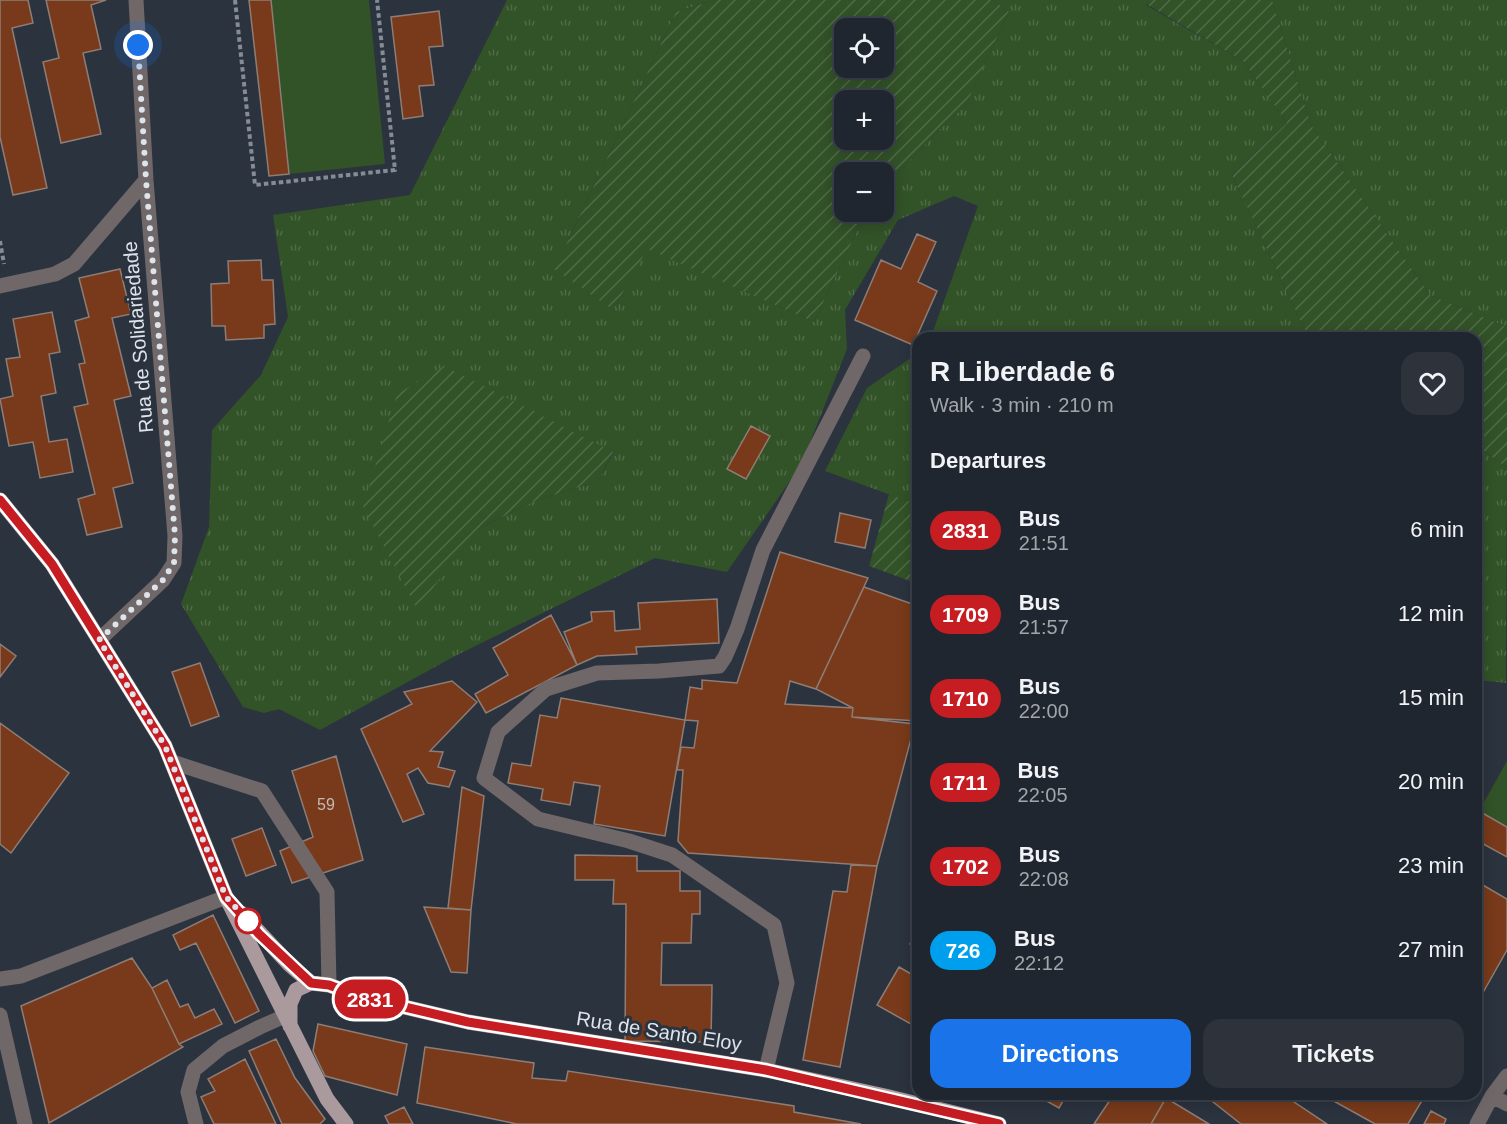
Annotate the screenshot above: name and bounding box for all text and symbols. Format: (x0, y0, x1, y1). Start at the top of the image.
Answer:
map controls (834, 18, 894, 222)
button: locate (834, 18, 894, 78)
your location (123, 30, 153, 60)
button: + (834, 90, 894, 150)
button: − (834, 162, 894, 222)
street label: Rua de Solidariedade (119, 240, 157, 434)
button: heart (1401, 352, 1464, 415)
text: R Liberdade 6 (930, 356, 1115, 387)
text: Walk · 3 min · 210 m (930, 394, 1114, 416)
text: Departures (930, 448, 1046, 473)
text: Bus (1019, 506, 1060, 531)
text: 6 min (1410, 517, 1464, 542)
text: 2831 (942, 519, 989, 542)
text: 21:51 (1019, 532, 1069, 554)
text: Bus (1019, 590, 1060, 615)
text: 12 min (1398, 601, 1464, 626)
text: 1709 (942, 603, 989, 626)
text: 21:57 (1019, 616, 1069, 638)
text: Bus (1019, 674, 1060, 699)
text: 15 min (1398, 685, 1464, 710)
text: 1710 (942, 687, 989, 710)
text: 22:00 (1019, 700, 1069, 722)
text: Bus (1018, 758, 1059, 783)
text: 20 min (1398, 769, 1464, 794)
text: 1711 (942, 771, 988, 794)
text: 22:05 (1018, 784, 1068, 806)
house number: 59 (317, 796, 335, 813)
text: Bus (1019, 842, 1060, 867)
text: 23 min (1398, 853, 1464, 878)
text: 1702 (942, 855, 989, 878)
text: 22:08 (1019, 868, 1069, 890)
unlabelled marker (235, 908, 261, 934)
text: Bus (1014, 926, 1056, 951)
text: 27 min (1398, 937, 1464, 962)
text: 726 (945, 939, 981, 962)
text: 22:12 (1014, 952, 1064, 974)
line badge: 2831 (328, 980, 412, 1018)
text: 2831 (347, 988, 393, 1011)
street label: Rua de Santo Eloy (575, 1007, 743, 1055)
button: Directions (930, 1019, 1191, 1088)
button: Tickets (1203, 1019, 1464, 1088)

